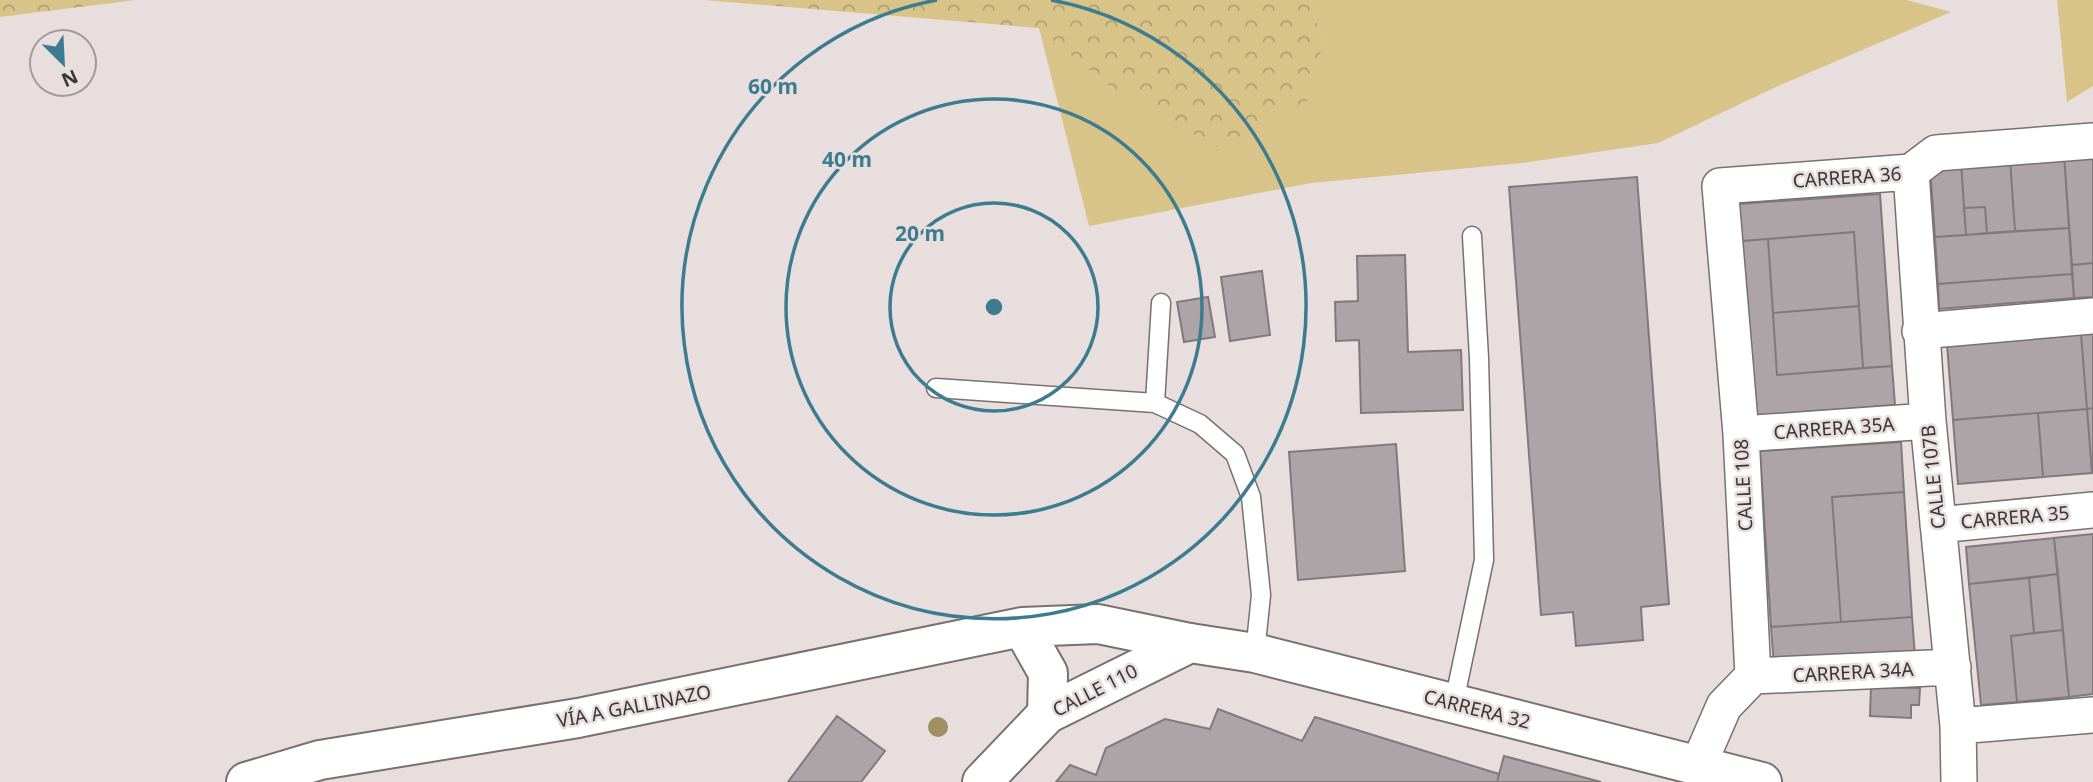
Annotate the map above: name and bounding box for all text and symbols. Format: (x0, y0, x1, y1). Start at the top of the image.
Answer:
north arrow (28, 28, 98, 98)
text: N (58, 64, 82, 94)
text: 60 m (748, 72, 798, 100)
text: 40 m (822, 145, 872, 173)
street label: CARRERA 36 (1792, 160, 1902, 194)
text: 20 m (895, 219, 945, 247)
centre of rings (982, 295, 1006, 319)
street label: CARRERA 35A (1773, 411, 1896, 445)
street label: CALLE 107B (1915, 424, 1951, 530)
street label: CALLE 108 (1728, 438, 1758, 532)
street label: CARRERA 35 (1960, 499, 2070, 535)
street label: CARRERA 34A (1792, 656, 1915, 688)
street label: CALLE 110 (1048, 657, 1142, 723)
street label: VÍA A GALLINAZO (555, 678, 713, 734)
street label: CARRERA 32 (1421, 683, 1533, 735)

